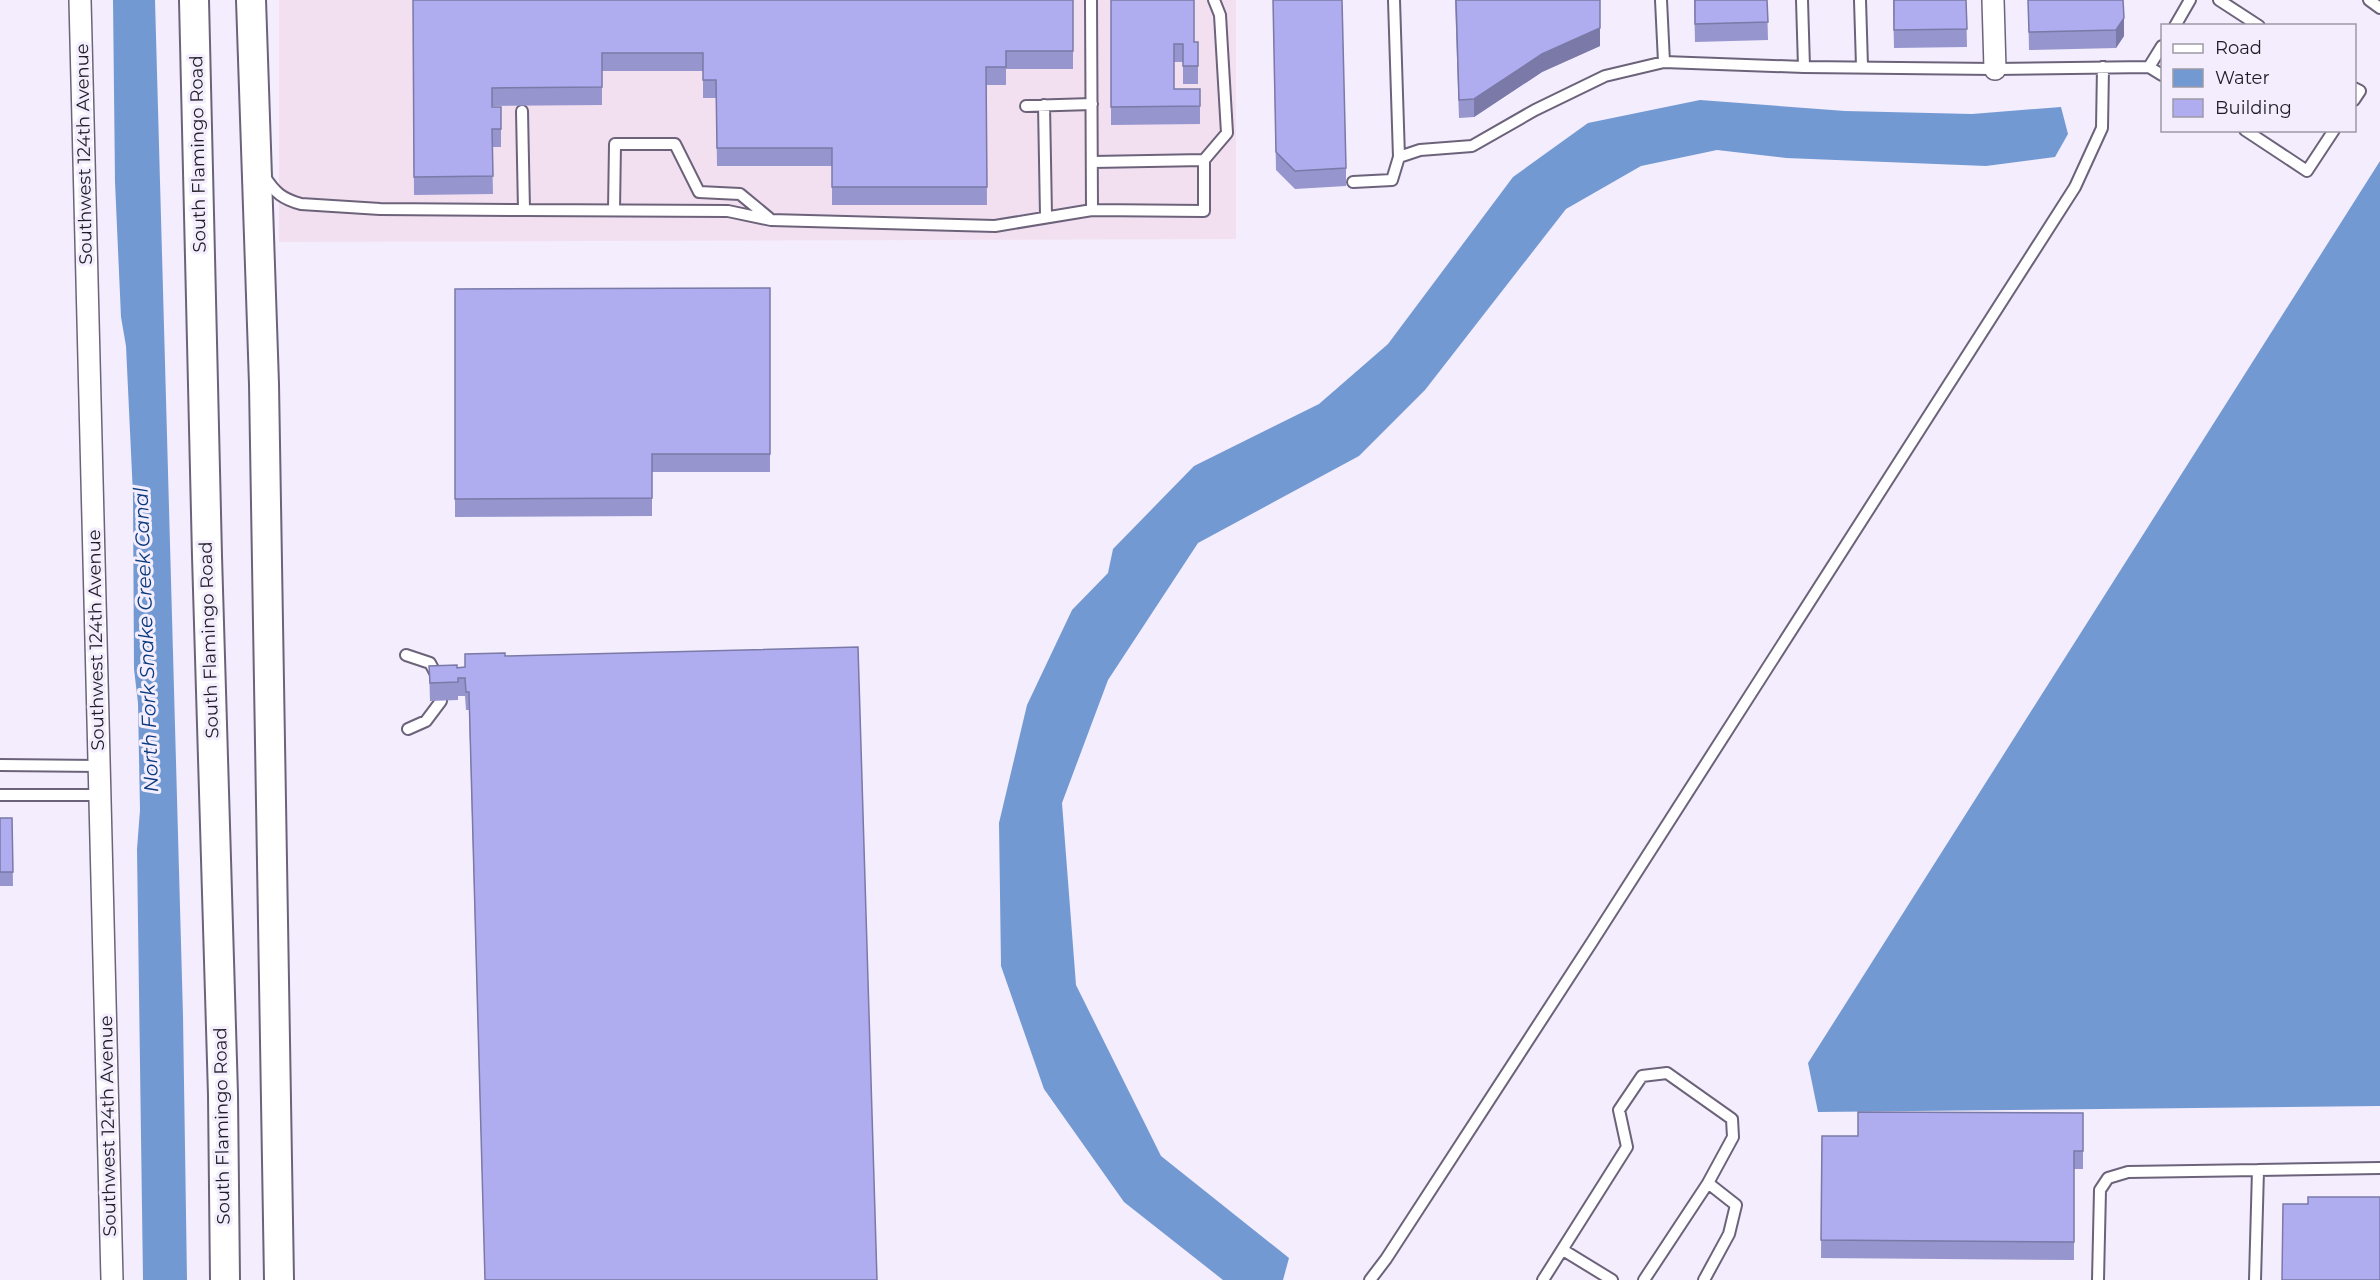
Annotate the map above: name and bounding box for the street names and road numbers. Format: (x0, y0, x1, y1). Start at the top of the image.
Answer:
street label: Southwest 124th Avenue (71, 43, 97, 265)
street label: South Flamingo Road (185, 55, 211, 253)
street label: Southwest 124th Avenue (83, 529, 109, 751)
street label: South Flamingo Road (195, 541, 223, 739)
street label: Southwest 124th Avenue (95, 1015, 121, 1237)
street label: South Flamingo Road (209, 1027, 235, 1225)

